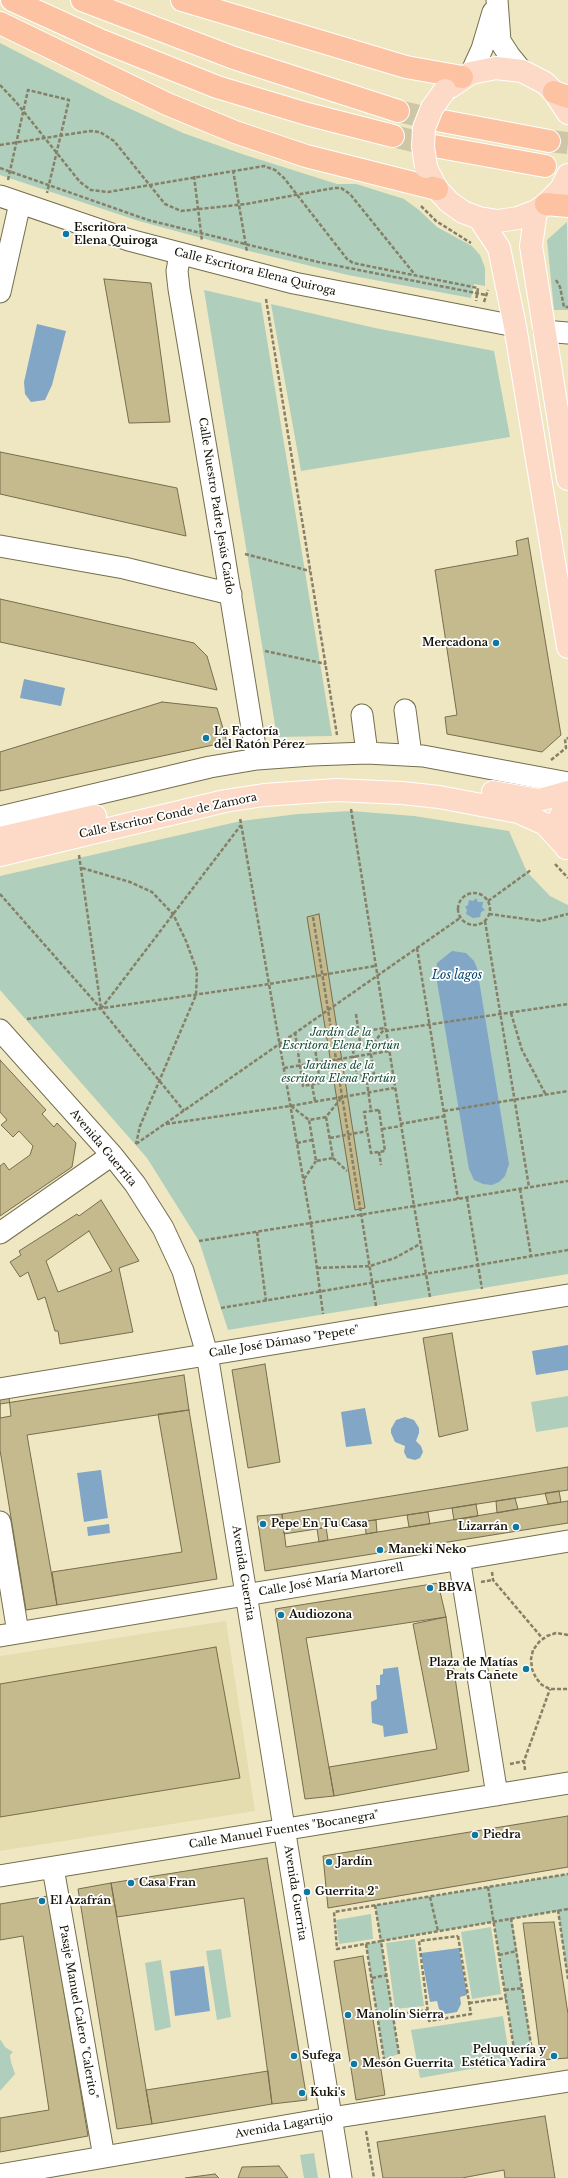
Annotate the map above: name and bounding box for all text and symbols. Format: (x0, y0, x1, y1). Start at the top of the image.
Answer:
place label: Escritora Elena Quiroga (74, 221, 158, 247)
marker: Escritora Elena Quiroga (61, 229, 71, 239)
street label: Calle Escritora Elena Quiroga (173, 245, 337, 299)
street label: Calle Nuestro Padre Jesús Caído (195, 416, 237, 596)
place label: Mercadona (422, 636, 488, 650)
marker: Mercadona (491, 638, 501, 648)
place label: La Factoría del Ratón Pérez (214, 725, 305, 751)
marker: La Factoría del Ratón Pérez (201, 733, 211, 743)
street label: Calle Escritor Conde de Zamora (78, 791, 258, 841)
water label: Los lagos (432, 969, 482, 983)
park label: Jardín de la Escritora Elena Fortún (282, 1026, 400, 1052)
park label: Jardines de la escritora Elena Fortún (282, 1059, 396, 1085)
street label: Avenida Guerrita (67, 1107, 139, 1189)
street label: Calle José Dámaso "Pepete" (208, 1324, 360, 1360)
place label: Pepe En Tu Casa (271, 1517, 368, 1531)
marker: Pepe En Tu Casa (258, 1519, 268, 1529)
place label: Lizarrán (458, 1520, 508, 1534)
marker: Lizarrán (511, 1522, 521, 1532)
street label: Avenida Guerrita (229, 1524, 257, 1622)
place label: Maneki Neko (388, 1543, 466, 1557)
marker: Maneki Neko (375, 1545, 385, 1555)
street label: Calle José María Martorell (258, 1561, 404, 1599)
place label: BBVA (438, 1581, 472, 1595)
marker: BBVA (425, 1583, 435, 1593)
place label: Audiozona (289, 1608, 352, 1622)
marker: Audiozona (276, 1610, 286, 1620)
place label: Plaza de Matías Prats Cañete (429, 1656, 518, 1682)
marker: Plaza de Matías Prats Cañete (521, 1664, 531, 1674)
street label: Calle Manuel Fuentes "Bocanegra" (188, 1808, 380, 1852)
place label: Piedra (483, 1828, 521, 1842)
marker: Piedra (470, 1830, 480, 1840)
street label: Avenida Guerrita (281, 1844, 309, 1942)
place label: Jardín (337, 1855, 373, 1869)
marker: Jardín (324, 1857, 334, 1867)
place label: Casa Fran (139, 1876, 196, 1890)
marker: Casa Fran (126, 1878, 136, 1888)
place label: Guerrita 2ª (315, 1885, 379, 1899)
marker: Guerrita 2ª (302, 1887, 312, 1897)
place label: El Azafrán (50, 1894, 111, 1908)
marker: El Azafrán (37, 1896, 47, 1906)
street label: Pasaje Manuel Calero "Calerito" (56, 1924, 100, 2100)
place label: Manolín Sierra (356, 2008, 444, 2022)
marker: Manolín Sierra (343, 2010, 353, 2020)
place label: Peluquería y Estética Yadira (461, 2043, 546, 2069)
place label: Sufega (302, 2049, 341, 2063)
marker: Sufega (289, 2051, 299, 2061)
marker: Peluquería y Estética Yadira (549, 2051, 559, 2061)
place label: Mesón Guerrita (362, 2057, 453, 2071)
marker: Mesón Guerrita (349, 2059, 359, 2069)
place label: Kuki's (310, 2086, 345, 2100)
marker: Kuki's (297, 2088, 307, 2098)
street label: Avenida Lagartijo (234, 2111, 334, 2141)

